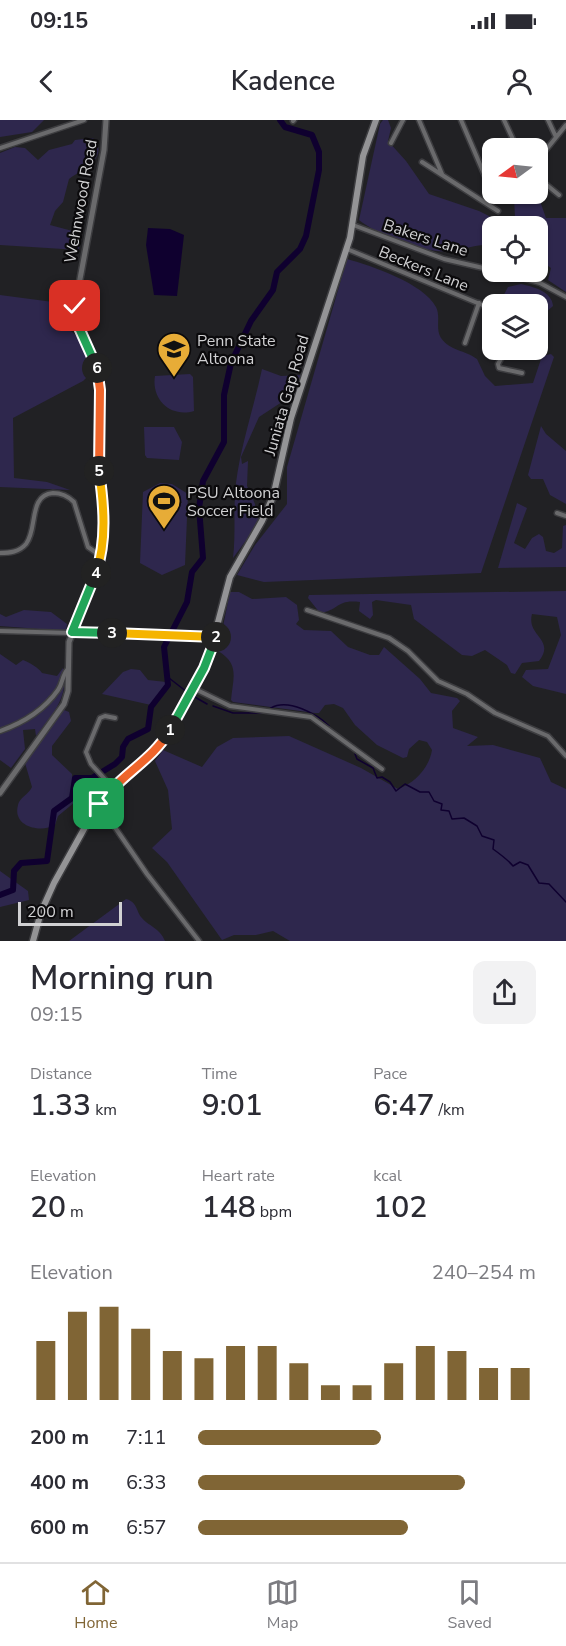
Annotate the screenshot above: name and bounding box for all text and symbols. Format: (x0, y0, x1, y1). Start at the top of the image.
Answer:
text: 09:15 (30, 6, 88, 36)
text: Kadence (231, 63, 335, 100)
icon: back (30, 65, 63, 98)
icon: person (503, 65, 536, 98)
street label: Wehnwood Road (59, 138, 103, 265)
north arrow (482, 138, 548, 204)
map controls (482, 138, 548, 360)
street label: Bakers Lane (381, 214, 471, 262)
button: locate (482, 216, 548, 282)
street label: Beckers Lane (375, 241, 472, 297)
pin (49, 280, 100, 331)
icon: check (58, 289, 91, 322)
button: layers (482, 294, 548, 360)
place label: Penn State Altoona (197, 330, 276, 370)
school or university icon: Penn State Altoona (156, 331, 192, 378)
street label: Juniata Gap Road (259, 332, 315, 459)
pin: 6 (82, 353, 112, 383)
text: 6 (92, 357, 102, 379)
pin: 5 (84, 456, 114, 486)
text: 5 (94, 460, 104, 482)
place label: PSU Altoona Soccer Field (187, 482, 280, 522)
sports icon: PSU Altoona Soccer Field (146, 483, 182, 530)
pin: 4 (81, 558, 111, 588)
text: 4 (91, 562, 101, 584)
pin: 3 (97, 618, 127, 648)
text: 3 (107, 622, 117, 644)
pin: 2 (201, 622, 231, 652)
text: 2 (211, 626, 221, 648)
pin: 1 (155, 715, 185, 745)
text: 1 (165, 719, 175, 741)
pin (73, 778, 124, 829)
icon: arrive (82, 787, 115, 820)
scale bar (18, 899, 122, 926)
text: 200 m (27, 901, 74, 923)
text: Morning run (30, 956, 214, 1001)
button: share (473, 961, 536, 1024)
text: 09:15 (30, 1001, 83, 1028)
text: Distance (30, 1063, 92, 1085)
text: Time (202, 1063, 237, 1085)
text: Pace (373, 1063, 407, 1085)
text: 1.33 (30, 1085, 91, 1126)
text: 9:01 (202, 1085, 263, 1126)
text: 6:47 (373, 1085, 434, 1126)
text: km (91, 1099, 117, 1121)
text: /km (434, 1099, 465, 1121)
text: Elevation (30, 1165, 96, 1187)
text: Heart rate (202, 1165, 275, 1187)
text: kcal (373, 1165, 402, 1187)
text: 20 (30, 1187, 66, 1228)
text: 148 (202, 1187, 256, 1228)
text: 102 (373, 1187, 427, 1228)
text: m (66, 1201, 84, 1223)
text: bpm (256, 1201, 292, 1223)
text: Elevation (30, 1259, 113, 1286)
text: 240–254 m (432, 1259, 536, 1286)
text: 200 m (30, 1424, 89, 1451)
text: 7:11 (126, 1424, 167, 1451)
text: 400 m (30, 1469, 89, 1496)
text: 6:33 (126, 1469, 167, 1496)
text: 600 m (30, 1514, 89, 1541)
text: 6:57 (126, 1514, 167, 1541)
tab: Home (74, 1576, 118, 1634)
tab: Map (266, 1576, 299, 1634)
tab: Saved (448, 1576, 492, 1634)

